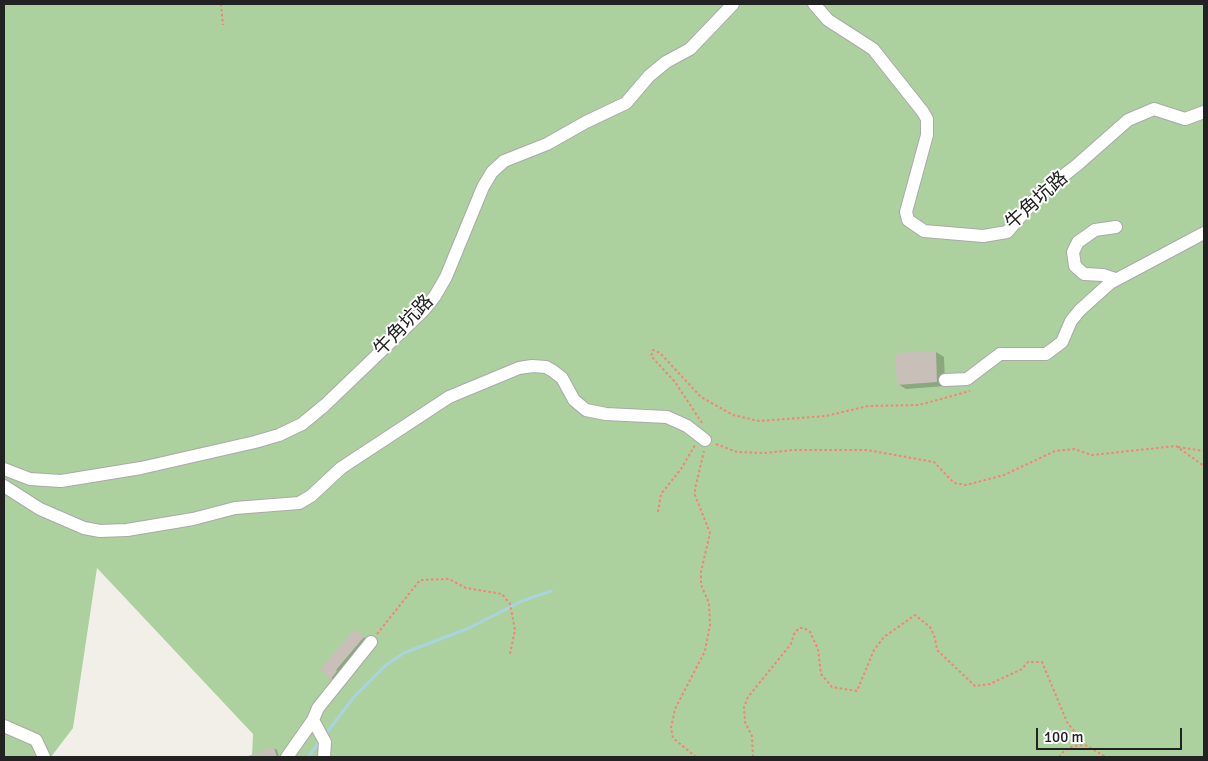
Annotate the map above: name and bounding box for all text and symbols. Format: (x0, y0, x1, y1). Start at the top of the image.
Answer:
street label: 牛角坑路 (1001, 167, 1073, 235)
street label: 牛角坑路 (369, 291, 439, 361)
scale bar (1038, 718, 1184, 750)
text: 100 m (1044, 728, 1084, 746)

